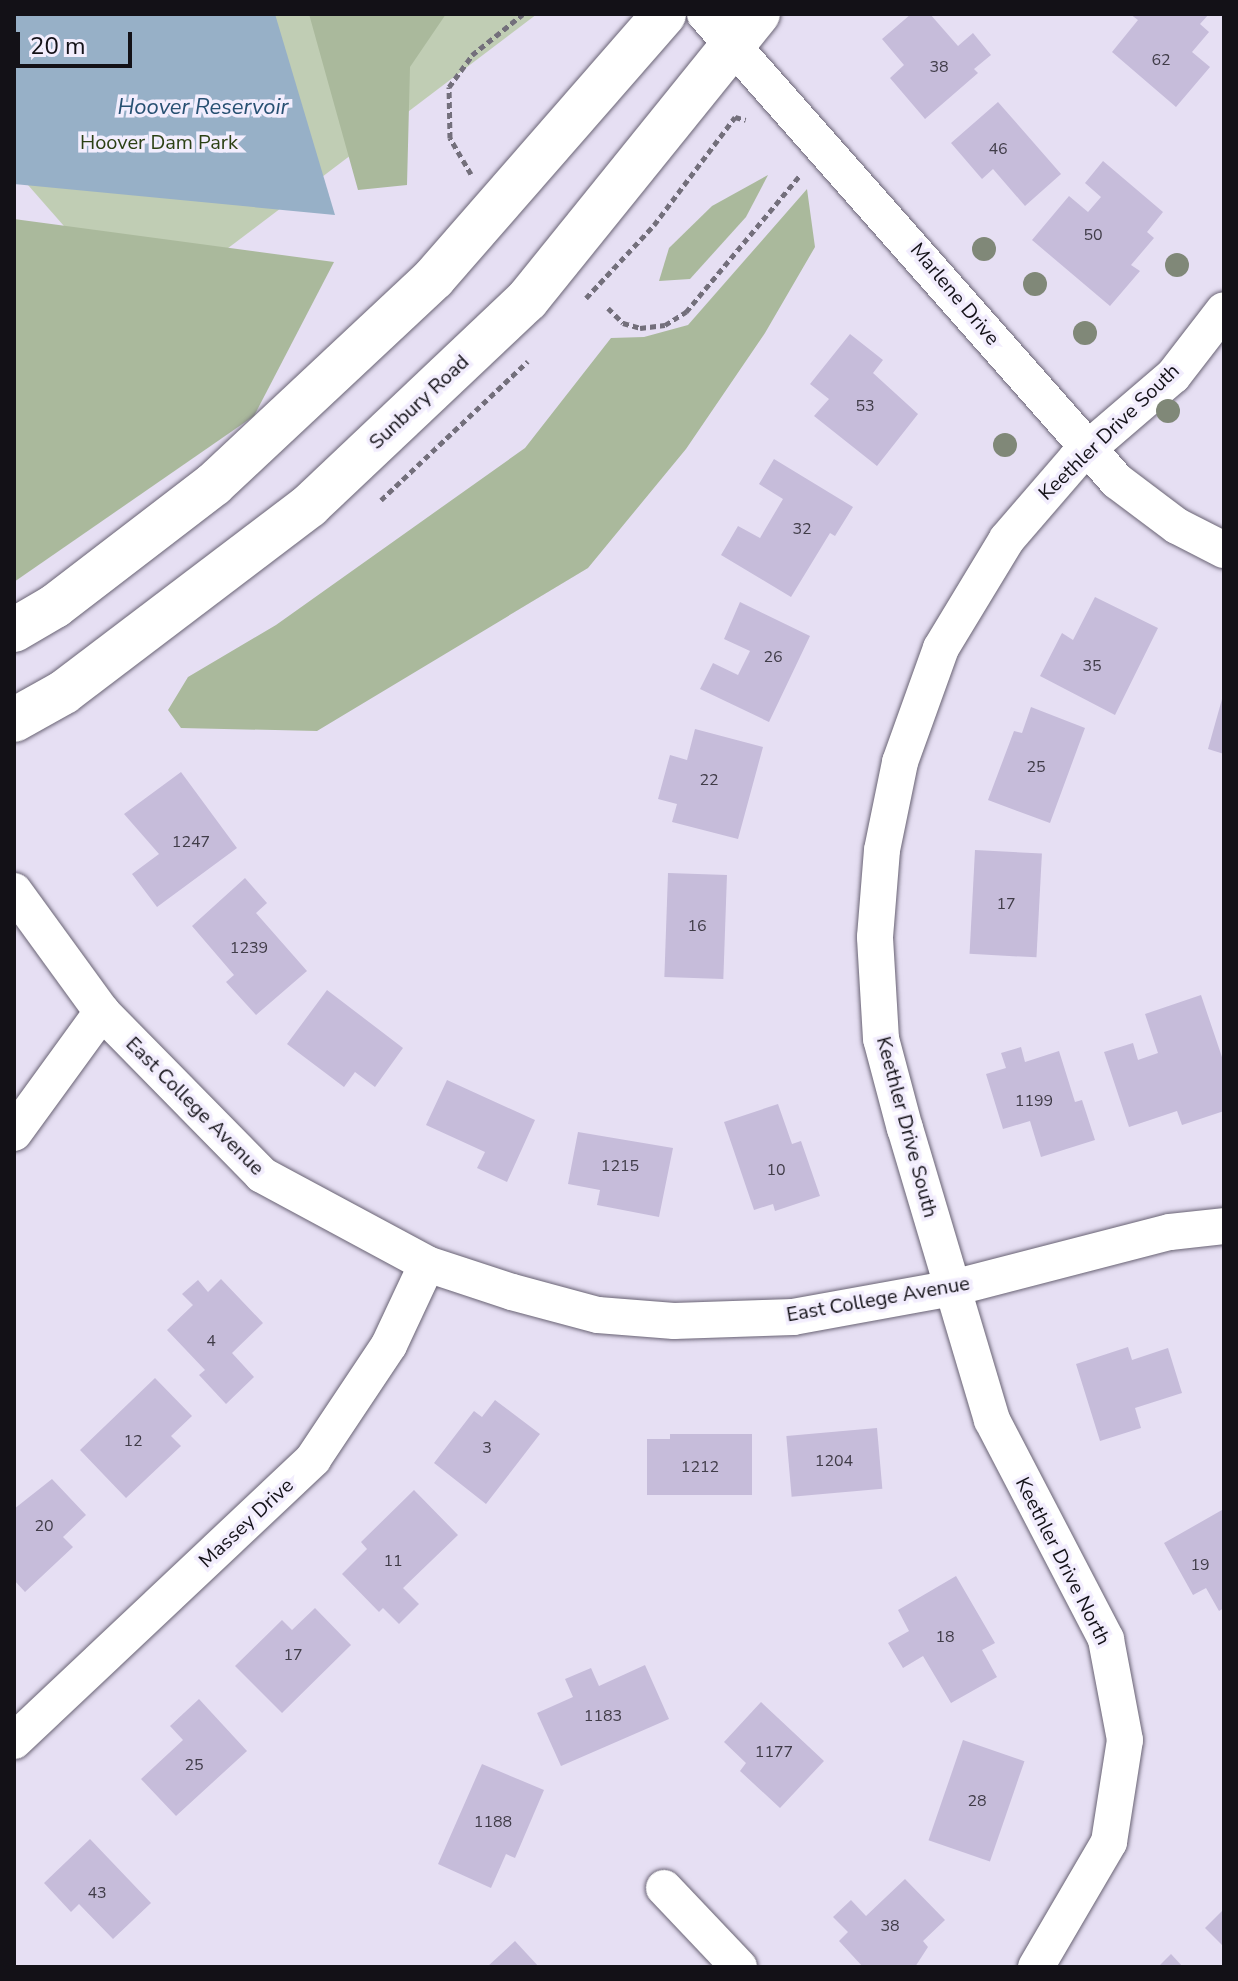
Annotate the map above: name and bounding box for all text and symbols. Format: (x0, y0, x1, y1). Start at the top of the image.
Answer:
scale bar (20, 16, 136, 66)
text: 20 m (30, 30, 86, 62)
house number: 62 (1151, 50, 1171, 70)
house number: 38 (929, 57, 949, 77)
water label: Hoover Reservoir (118, 95, 288, 121)
park label: Hoover Dam Park (80, 130, 238, 154)
house number: 46 (988, 139, 1008, 159)
house number: 50 (1083, 225, 1103, 245)
street label: Marlene Drive (905, 238, 1005, 350)
street label: Sunbury Road (364, 350, 474, 454)
street label: Keethler Drive South (1034, 359, 1184, 505)
house number: 53 (855, 396, 875, 416)
house number: 32 (792, 519, 812, 539)
house number: 26 (763, 647, 783, 667)
house number: 35 (1082, 656, 1102, 676)
house number: 25 (1026, 757, 1046, 777)
house number: 22 (699, 770, 719, 790)
house number: 1247 (172, 832, 210, 852)
house number: 17 (996, 894, 1016, 914)
house number: 16 (687, 916, 707, 936)
house number: 1239 (230, 938, 268, 958)
street label: East College Avenue (121, 1032, 269, 1180)
street label: Keethler Drive South (871, 1034, 943, 1220)
house number: 1199 (1015, 1091, 1053, 1111)
house number: 1215 (601, 1156, 639, 1176)
house number: 10 (766, 1160, 786, 1180)
street label: East College Avenue (785, 1271, 971, 1327)
house number: 4 (206, 1331, 216, 1351)
house number: 12 (123, 1431, 143, 1451)
house number: 3 (482, 1438, 492, 1458)
house number: 1204 (815, 1451, 853, 1471)
house number: 1212 (681, 1457, 719, 1477)
street label: Massey Drive (194, 1473, 298, 1573)
street label: Keethler Drive North (1010, 1473, 1116, 1649)
house number: 20 (34, 1516, 54, 1536)
house number: 11 (383, 1551, 403, 1571)
house number: 19 (1190, 1555, 1210, 1575)
house number: 18 (935, 1627, 955, 1647)
house number: 17 (283, 1645, 303, 1665)
house number: 1183 (584, 1706, 622, 1726)
house number: 1177 (755, 1742, 793, 1762)
house number: 25 (184, 1755, 204, 1775)
house number: 28 (967, 1791, 987, 1811)
house number: 1188 (474, 1812, 512, 1832)
house number: 43 (87, 1883, 107, 1903)
house number: 38 (880, 1916, 900, 1936)

